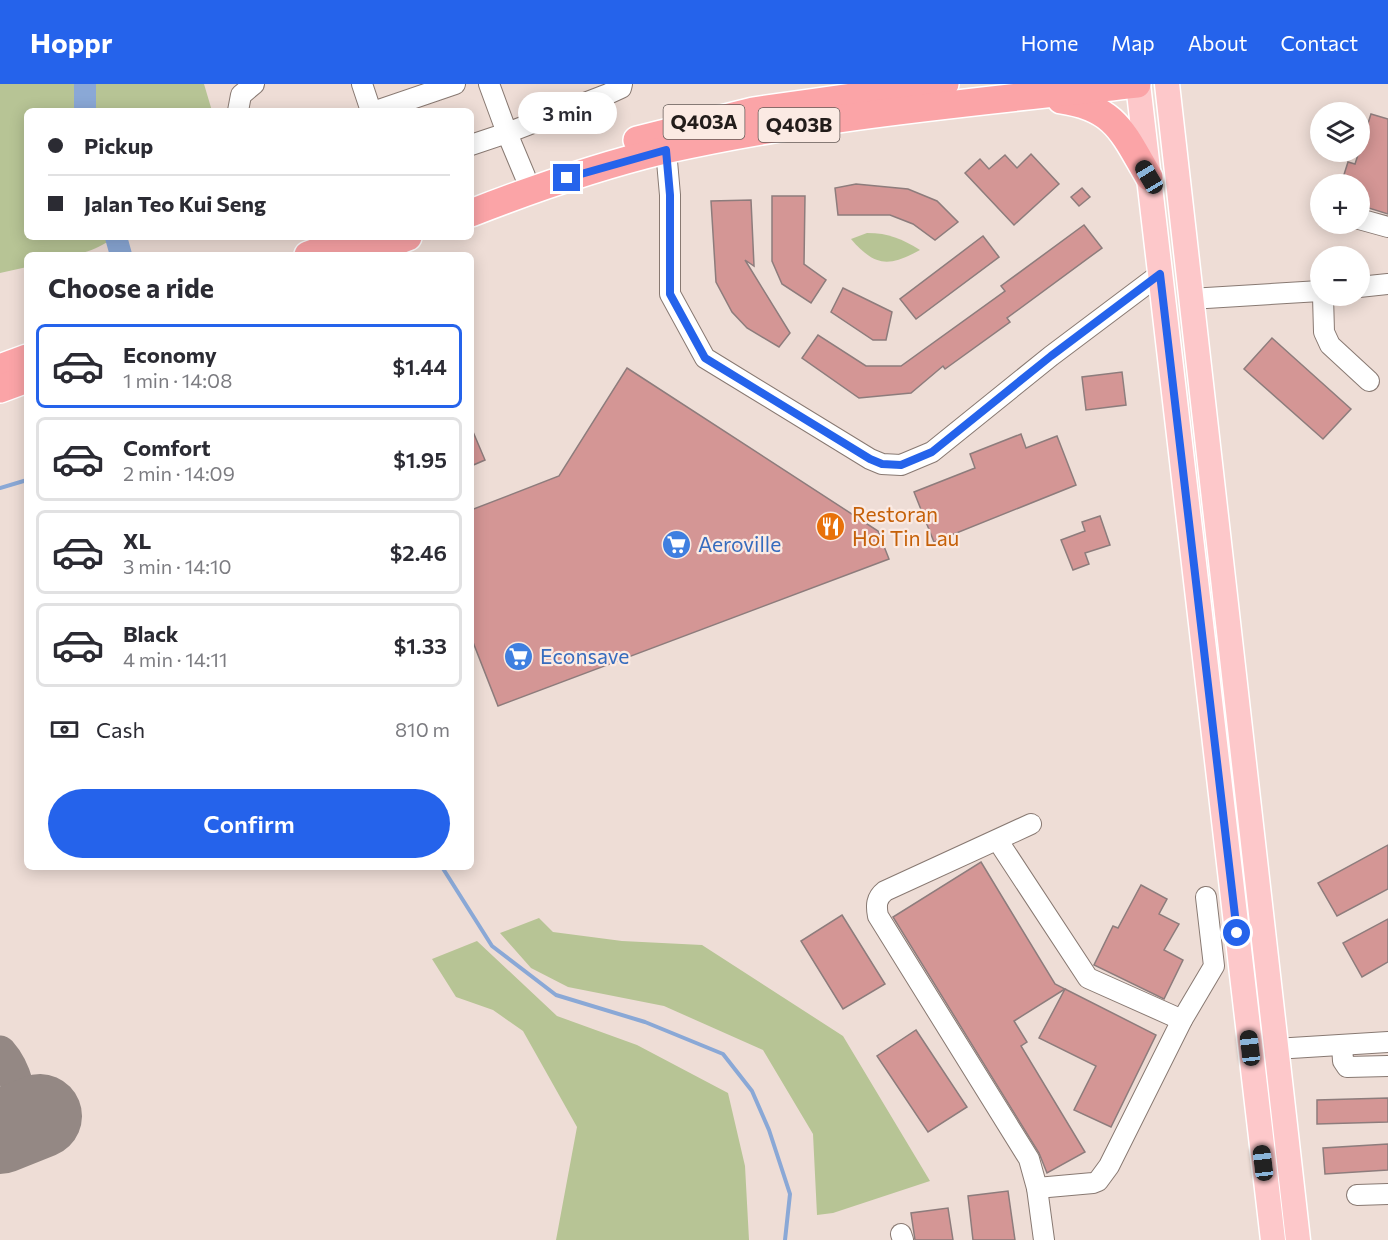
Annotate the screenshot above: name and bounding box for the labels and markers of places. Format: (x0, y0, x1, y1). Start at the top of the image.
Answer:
place label: Restoran Hoi Tin Lau (852, 501, 959, 550)
restaurant icon: Restoran Hoi Tin Lau (815, 511, 847, 543)
supermarket icon: Aeroville (661, 529, 693, 561)
place label: Aeroville (698, 531, 781, 556)
supermarket icon: Econsave (503, 641, 535, 673)
place label: Econsave (540, 643, 629, 668)

